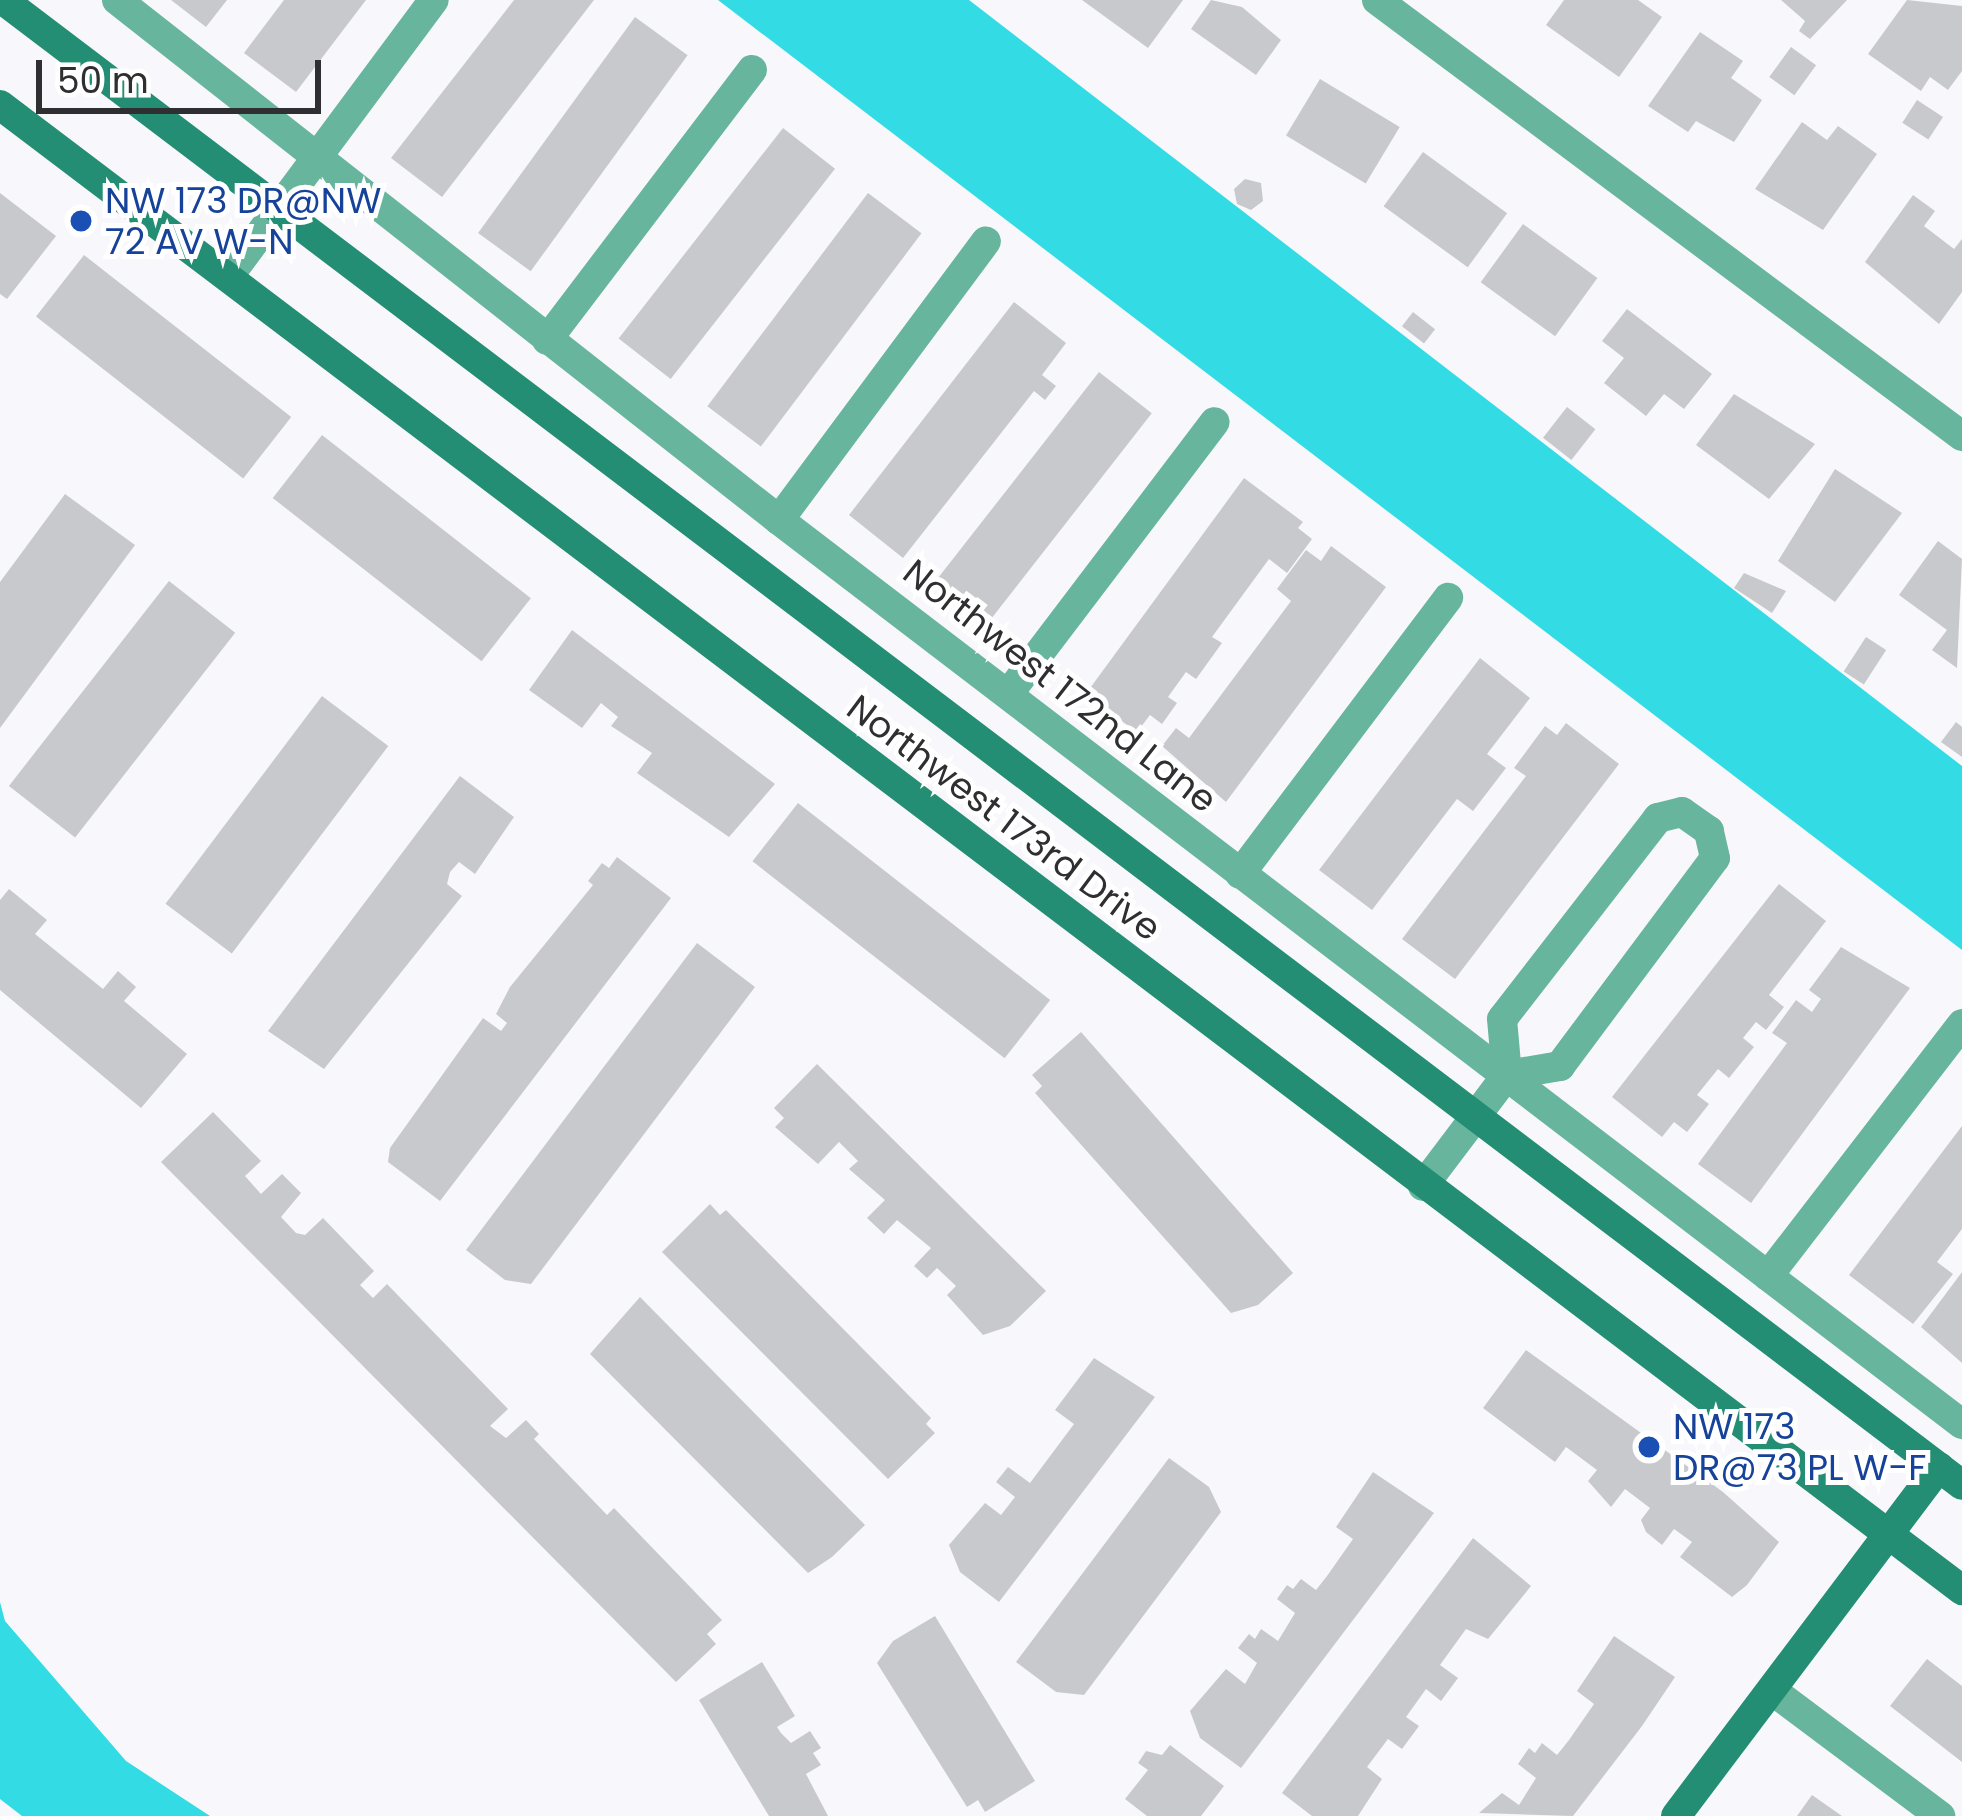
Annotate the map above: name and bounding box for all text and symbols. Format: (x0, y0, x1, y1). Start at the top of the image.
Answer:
scale bar (42, 36, 327, 110)
text: 50 m (57, 55, 149, 106)
place label: NW 173 DR@NW 72 AV W-N (105, 178, 381, 263)
marker: NW 173 DR@NW 72 AV W-N (68, 208, 94, 234)
street label: Northwest 172nd Lane (895, 550, 1225, 822)
street label: Northwest 173rd Drive (839, 686, 1169, 950)
place label: NW 173 DR@73 PL W-F (1673, 1404, 1926, 1489)
marker: NW 173 DR@73 PL W-F (1636, 1434, 1662, 1460)

